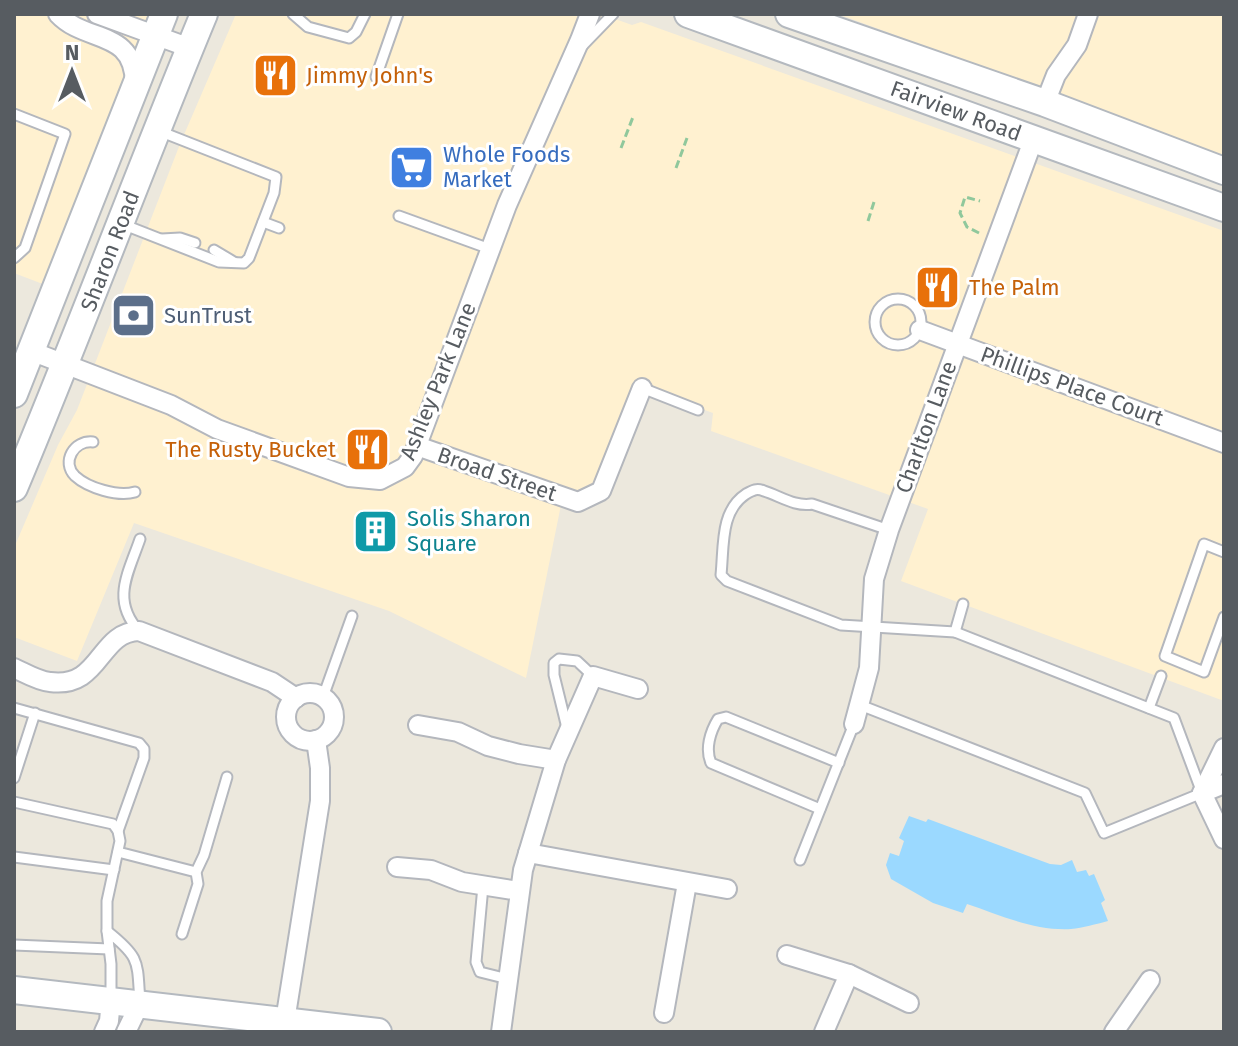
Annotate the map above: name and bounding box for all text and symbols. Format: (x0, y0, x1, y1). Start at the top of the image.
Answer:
north arrow (32, 32, 112, 112)
text: N (65, 39, 79, 66)
restaurant icon: Jimmy John's (251, 51, 299, 99)
place label: Jimmy John's (306, 62, 433, 89)
street label: Fairview Road (887, 75, 1025, 147)
place label: Whole Foods Market (443, 141, 570, 193)
supermarket icon: Whole Foods Market (388, 143, 436, 191)
street label: Sharon Road (75, 187, 145, 315)
restaurant icon: The Palm (914, 263, 962, 311)
place label: The Palm (969, 274, 1060, 301)
bank icon: SunTrust (109, 291, 157, 339)
street label: Ashley Park Lane (394, 298, 482, 464)
place label: SunTrust (164, 302, 252, 329)
street label: Phillips Place Court (977, 340, 1167, 432)
street label: Charlton Lane (890, 357, 962, 497)
restaurant icon: The Rusty Bucket (343, 425, 391, 473)
place label: The Rusty Bucket (165, 436, 336, 463)
street label: Broad Street (434, 441, 560, 507)
place label: Solis Sharon Square (407, 505, 531, 557)
building icon: Solis Sharon Square (352, 507, 400, 555)

